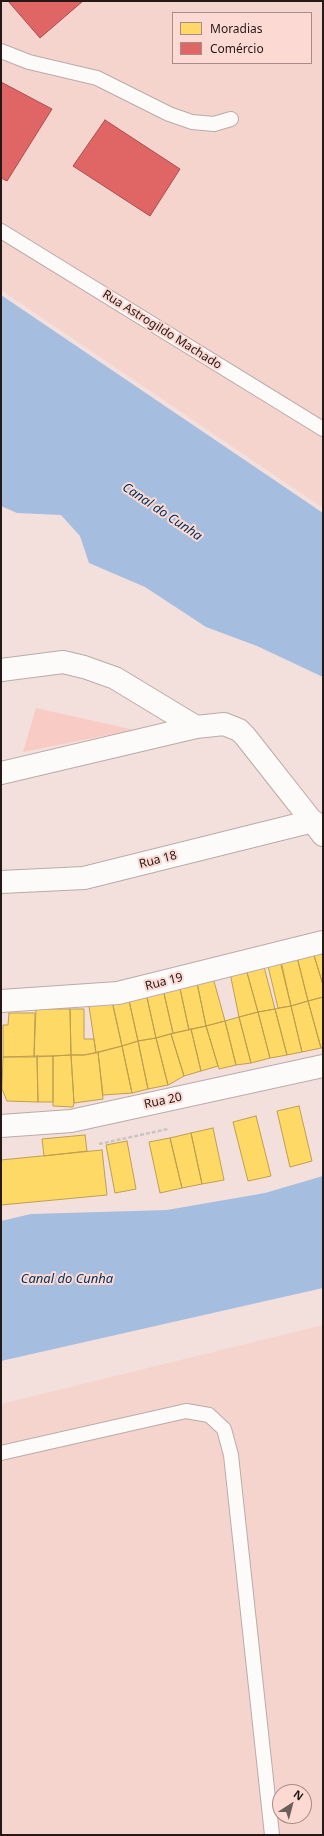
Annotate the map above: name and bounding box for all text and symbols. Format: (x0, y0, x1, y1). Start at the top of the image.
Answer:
legend (172, 12, 312, 64)
text: Moradias (210, 20, 263, 37)
text: Comércio (210, 40, 264, 57)
street label: Rua Astrogildo Machado (100, 287, 224, 373)
water label: Canal do Cunha (119, 480, 205, 544)
street label: Rua 18 (138, 848, 178, 872)
street label: Rua 19 (144, 970, 184, 994)
street label: Rua 20 (143, 1090, 183, 1112)
water label: Canal do Cunha (21, 1271, 113, 1287)
north arrow (272, 1784, 312, 1824)
text: N (291, 1786, 307, 1803)

